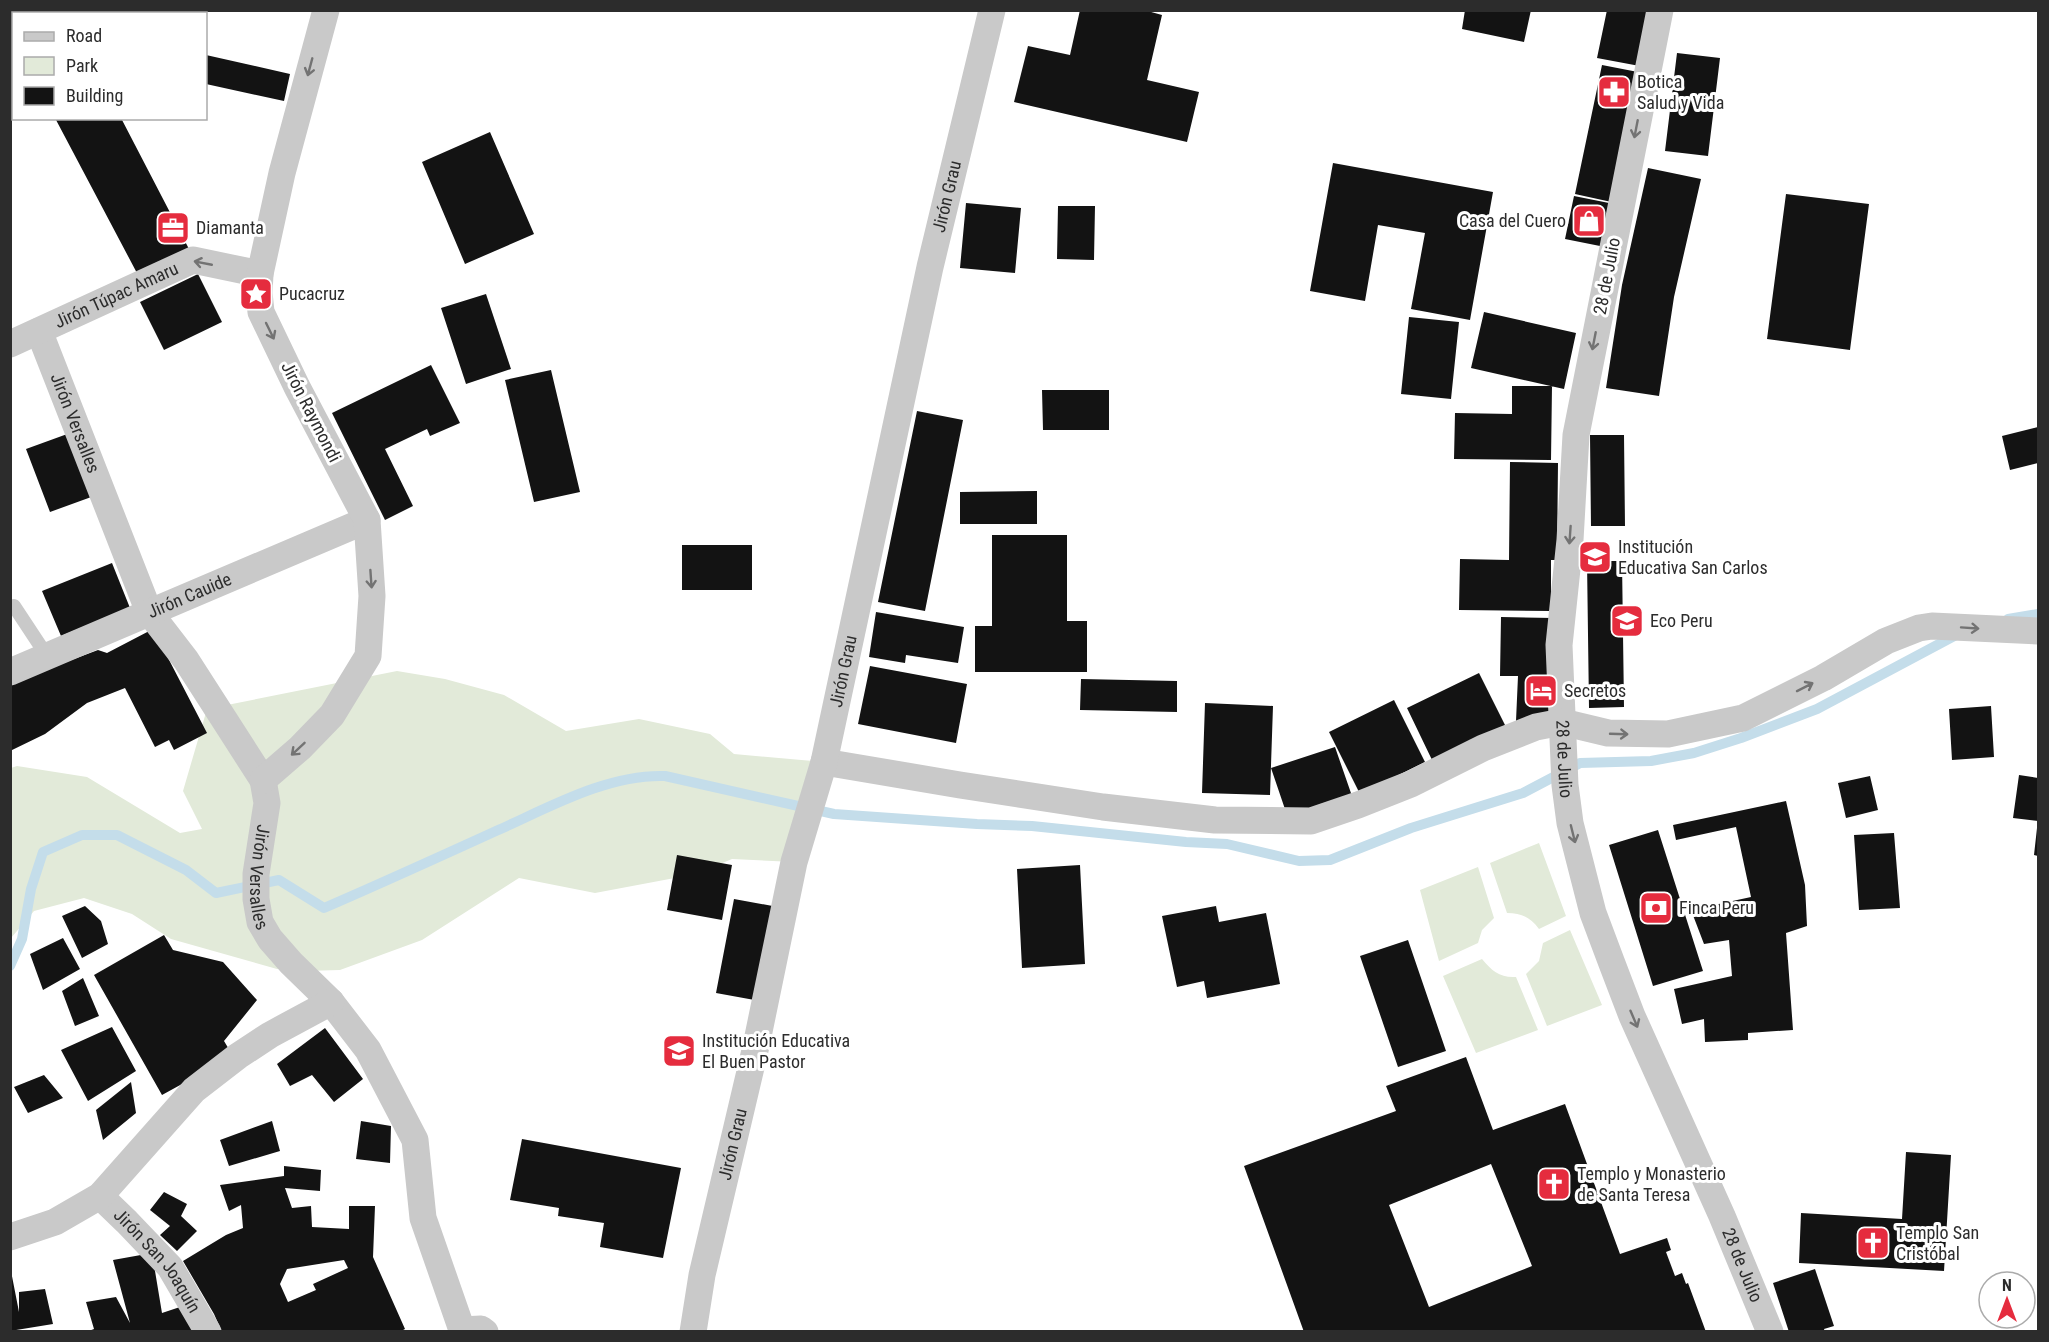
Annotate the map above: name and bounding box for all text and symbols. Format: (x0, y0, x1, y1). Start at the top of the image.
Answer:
legend (12, 12, 207, 120)
text: Road (66, 25, 102, 46)
text: Park (66, 55, 98, 76)
one-way arrow (304, 57, 316, 76)
place label: Botica Salud y Vida (1637, 71, 1724, 113)
pharmacy icon: Botica Salud y Vida (1596, 74, 1632, 110)
text: Building (66, 85, 123, 106)
one-way arrow (1630, 119, 1641, 139)
street label: Jirón Grau (928, 158, 965, 234)
shop icon: Casa del Cuero (1571, 203, 1607, 239)
office icon: Diamanta (155, 210, 191, 246)
place label: Casa del Cuero (1459, 210, 1566, 231)
place label: Diamanta (196, 217, 264, 238)
street label: 28 de Julio (1589, 236, 1624, 316)
street label: Jirón Túpac Amaru (51, 257, 181, 332)
one-way arrow (194, 257, 213, 268)
place icon: Pucacruz (238, 276, 274, 312)
place label: Pucacruz (279, 283, 345, 304)
one-way arrow (264, 321, 276, 339)
one-way arrow (1588, 331, 1599, 351)
street label: Jirón Raymondi (277, 358, 346, 466)
street label: Jirón Versalles (47, 370, 105, 476)
one-way arrow (1564, 524, 1575, 544)
place label: Institución Educativa San Carlos (1618, 536, 1768, 578)
school or university icon: Institución Educativa San Carlos (1577, 539, 1613, 575)
street label: Jirón Cauide (144, 568, 234, 622)
one-way arrow (366, 568, 377, 588)
school or university icon: Eco Peru (1609, 603, 1645, 639)
place label: Eco Peru (1650, 610, 1713, 631)
one-way arrow (1960, 623, 1980, 634)
street label: Jirón Grau (825, 633, 861, 709)
hotel icon: Secretos (1523, 673, 1559, 709)
place label: Secretos (1564, 680, 1626, 701)
one-way arrow (1796, 681, 1813, 693)
street label: 28 de Julio (1552, 719, 1578, 799)
one-way arrow (1609, 728, 1629, 739)
one-way arrow (291, 742, 306, 756)
street label: Jirón Versalles (246, 823, 275, 933)
one-way arrow (1568, 825, 1580, 844)
bank icon: Finca Peru (1638, 890, 1674, 926)
place label: Finca Peru (1679, 897, 1754, 918)
one-way arrow (1629, 1010, 1640, 1028)
place label: Institución Educativa El Buen Pastor (702, 1030, 850, 1072)
school or university icon: Institución Educativa El Buen Pastor (661, 1033, 697, 1069)
street label: Jirón Grau (714, 1106, 751, 1182)
place label: Templo y Monasterio de Santa Teresa (1577, 1163, 1726, 1205)
church icon: Templo y Monasterio de Santa Teresa (1536, 1166, 1572, 1202)
street label: Jirón San Joaquín (110, 1204, 205, 1316)
place label: Templo San Cristóbal (1896, 1222, 1979, 1264)
street label: 28 de Julio (1718, 1225, 1767, 1305)
church icon: Templo San Cristóbal (1855, 1225, 1891, 1261)
north arrow (1977, 1270, 2037, 1330)
text: N (2002, 1276, 2012, 1295)

